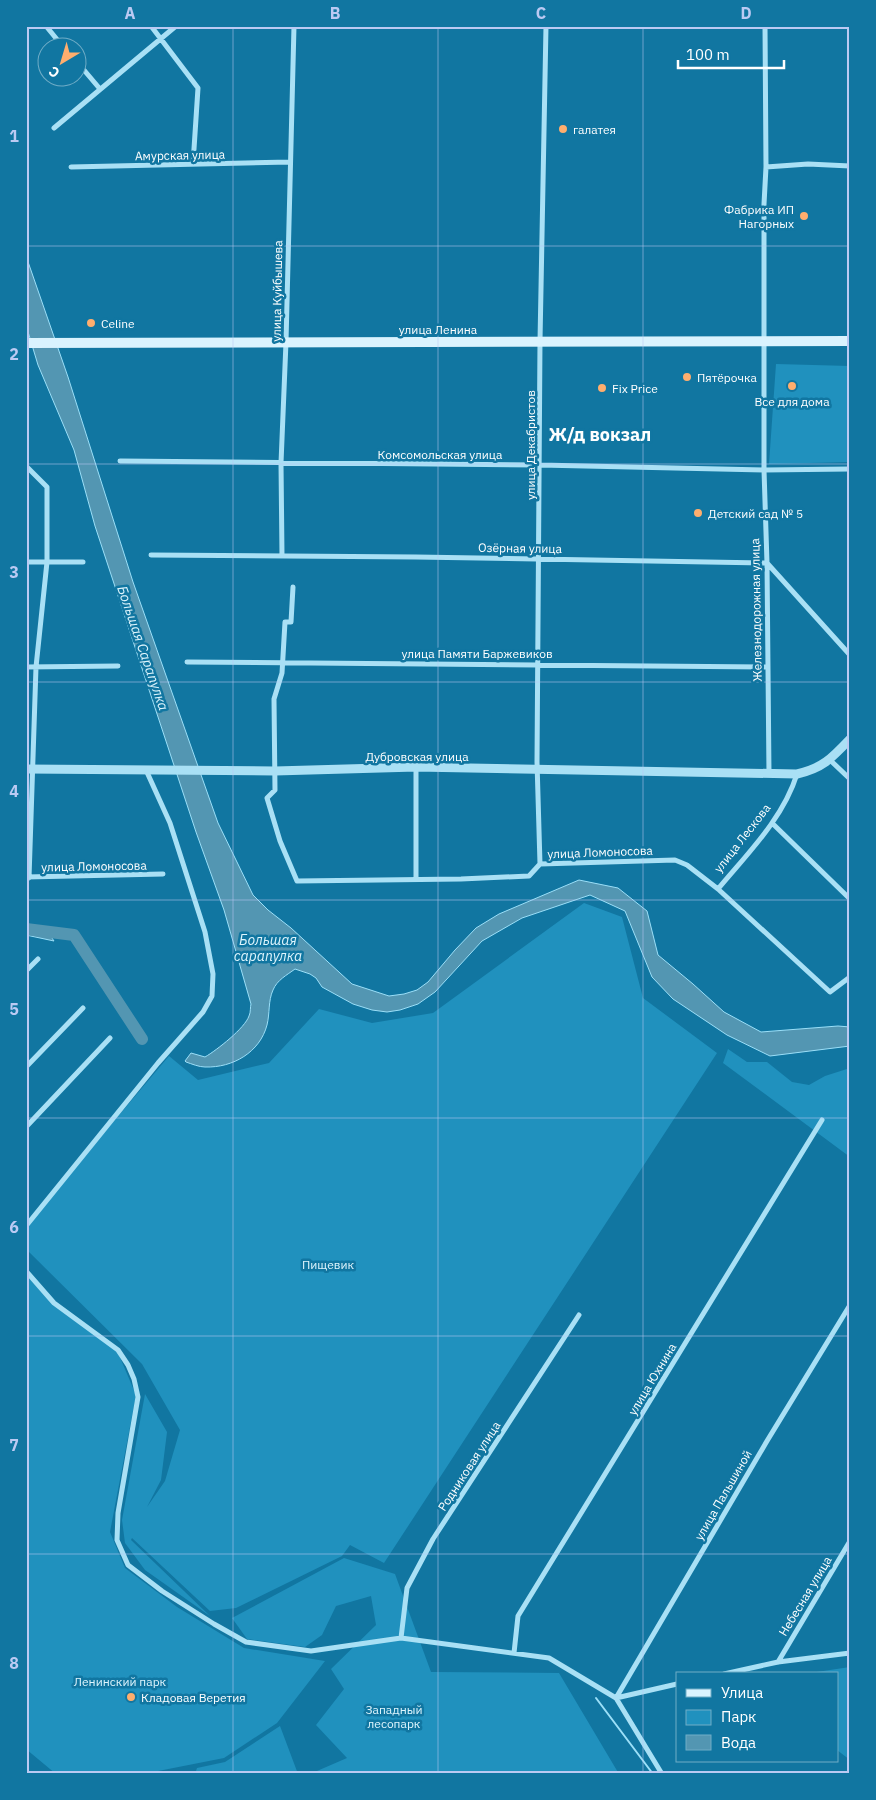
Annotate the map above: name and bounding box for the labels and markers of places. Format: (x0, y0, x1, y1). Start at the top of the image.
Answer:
place label: галатея (573, 122, 616, 137)
marker: галатея (557, 123, 569, 135)
place label: Фабрика ИП Нагорных (724, 202, 794, 231)
marker: Фабрика ИП Нагорных (798, 210, 810, 222)
place label: Celine (101, 316, 135, 331)
marker: Celine (85, 317, 97, 329)
place label: Пятёрочка (697, 370, 757, 385)
marker: Пятёрочка (681, 371, 693, 383)
marker: Все для дома (786, 380, 798, 392)
place label: Fix Price (612, 381, 658, 396)
marker: Fix Price (596, 382, 608, 394)
place label: Все для дома (754, 394, 830, 409)
place label: Детский сад № 5 (708, 506, 803, 521)
marker: Детский сад № 5 (692, 507, 704, 519)
place label: Кладовая Веретия (141, 1690, 246, 1705)
marker: Кладовая Веретия (125, 1691, 137, 1703)

